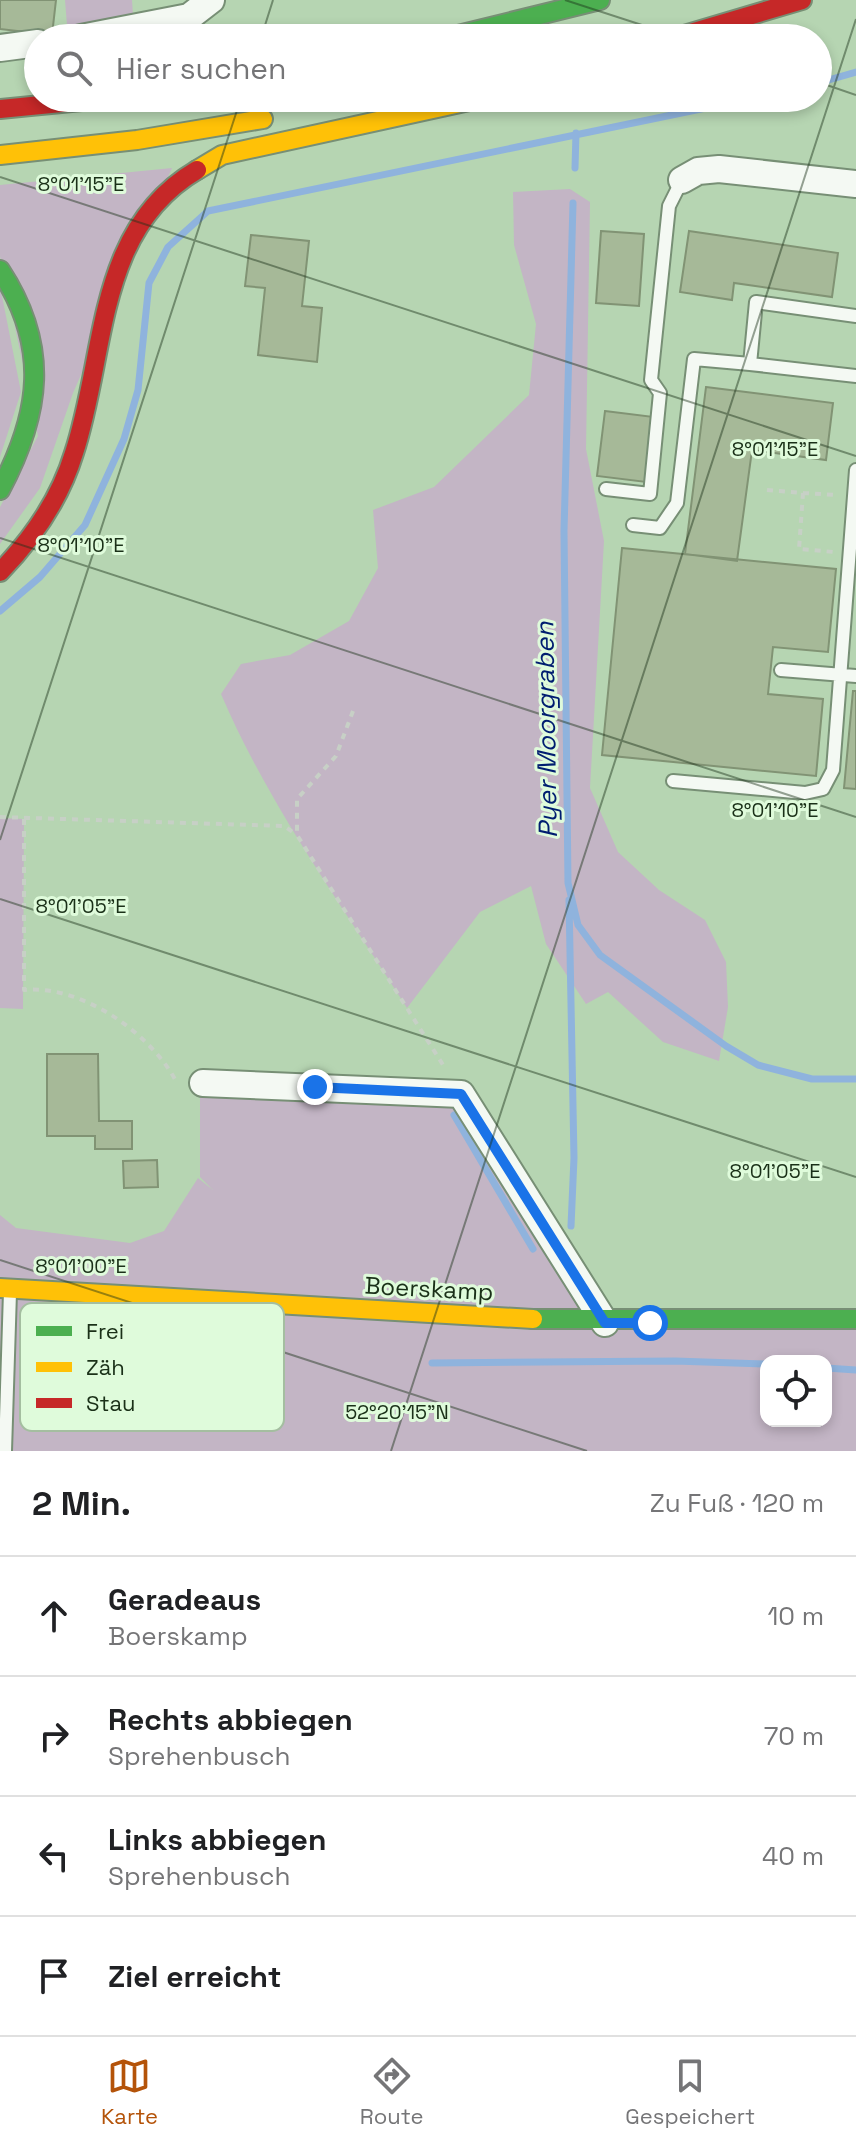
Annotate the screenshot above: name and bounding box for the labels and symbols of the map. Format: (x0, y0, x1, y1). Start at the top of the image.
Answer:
text: 8°01'15"E (38, 171, 124, 197)
text: 8°01'15"E (732, 436, 818, 462)
text: 8°01'10"E (37, 532, 125, 558)
water label: Pyer Moorgraben (527, 620, 565, 839)
text: 8°01'10"E (731, 797, 819, 823)
text: 8°01'05"E (36, 893, 126, 919)
route end (297, 1069, 333, 1105)
text: 8°01'05"E (730, 1158, 820, 1184)
text: 8°01'00"E (35, 1253, 127, 1279)
street label: Boerskamp (364, 1270, 494, 1307)
legend (20, 1303, 284, 1431)
route start (632, 1305, 668, 1341)
text: Frei (86, 1317, 124, 1345)
text: Zäh (86, 1353, 125, 1381)
text: Stau (86, 1389, 135, 1417)
text: 52°20'15"N (345, 1399, 449, 1425)

